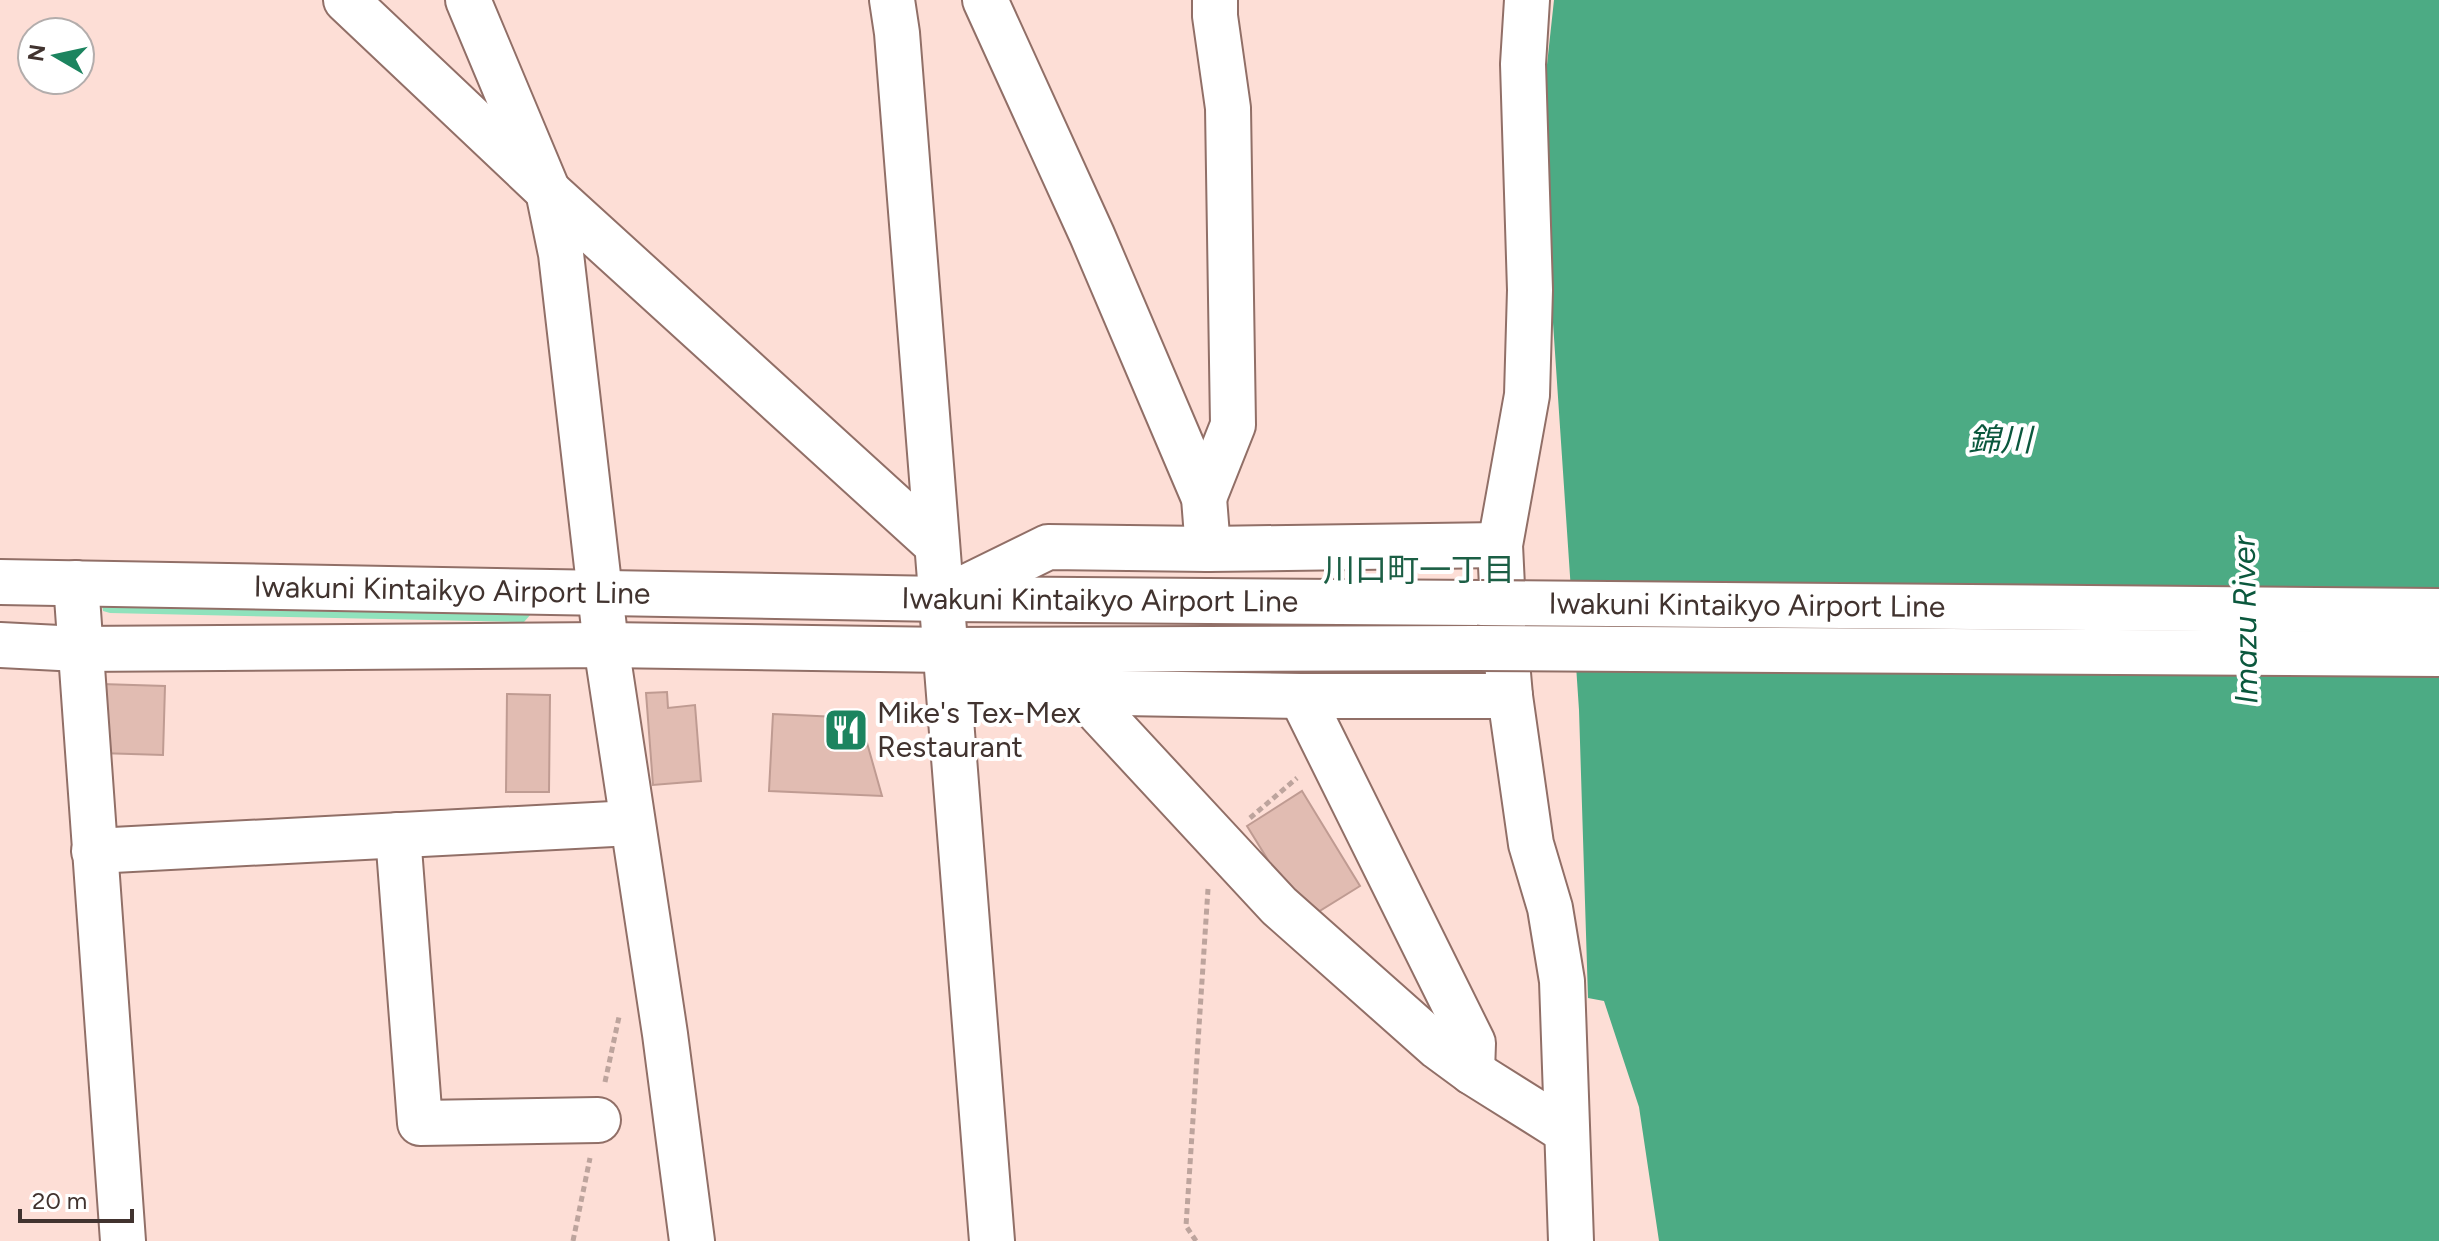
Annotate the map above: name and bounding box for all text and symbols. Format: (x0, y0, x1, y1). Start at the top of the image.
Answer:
north arrow (16, 16, 96, 96)
text: N (22, 42, 51, 63)
water label: 錦川 (1968, 421, 2035, 459)
water label: Imazu River (2225, 534, 2265, 704)
district label: 川口町一丁目 (1323, 551, 1515, 589)
street label: Iwakuni Kintaikyo Airport Line (253, 568, 651, 612)
street label: Iwakuni Kintaikyo Airport Line (901, 579, 1298, 620)
street label: Iwakuni Kintaikyo Airport Line (1549, 585, 1945, 625)
place label: Mike's Tex-Mex Restaurant (877, 694, 1081, 765)
restaurant icon: Mike's Tex-Mex Restaurant (822, 706, 870, 754)
scale bar (20, 1173, 132, 1223)
text: 20 m (32, 1186, 87, 1215)

